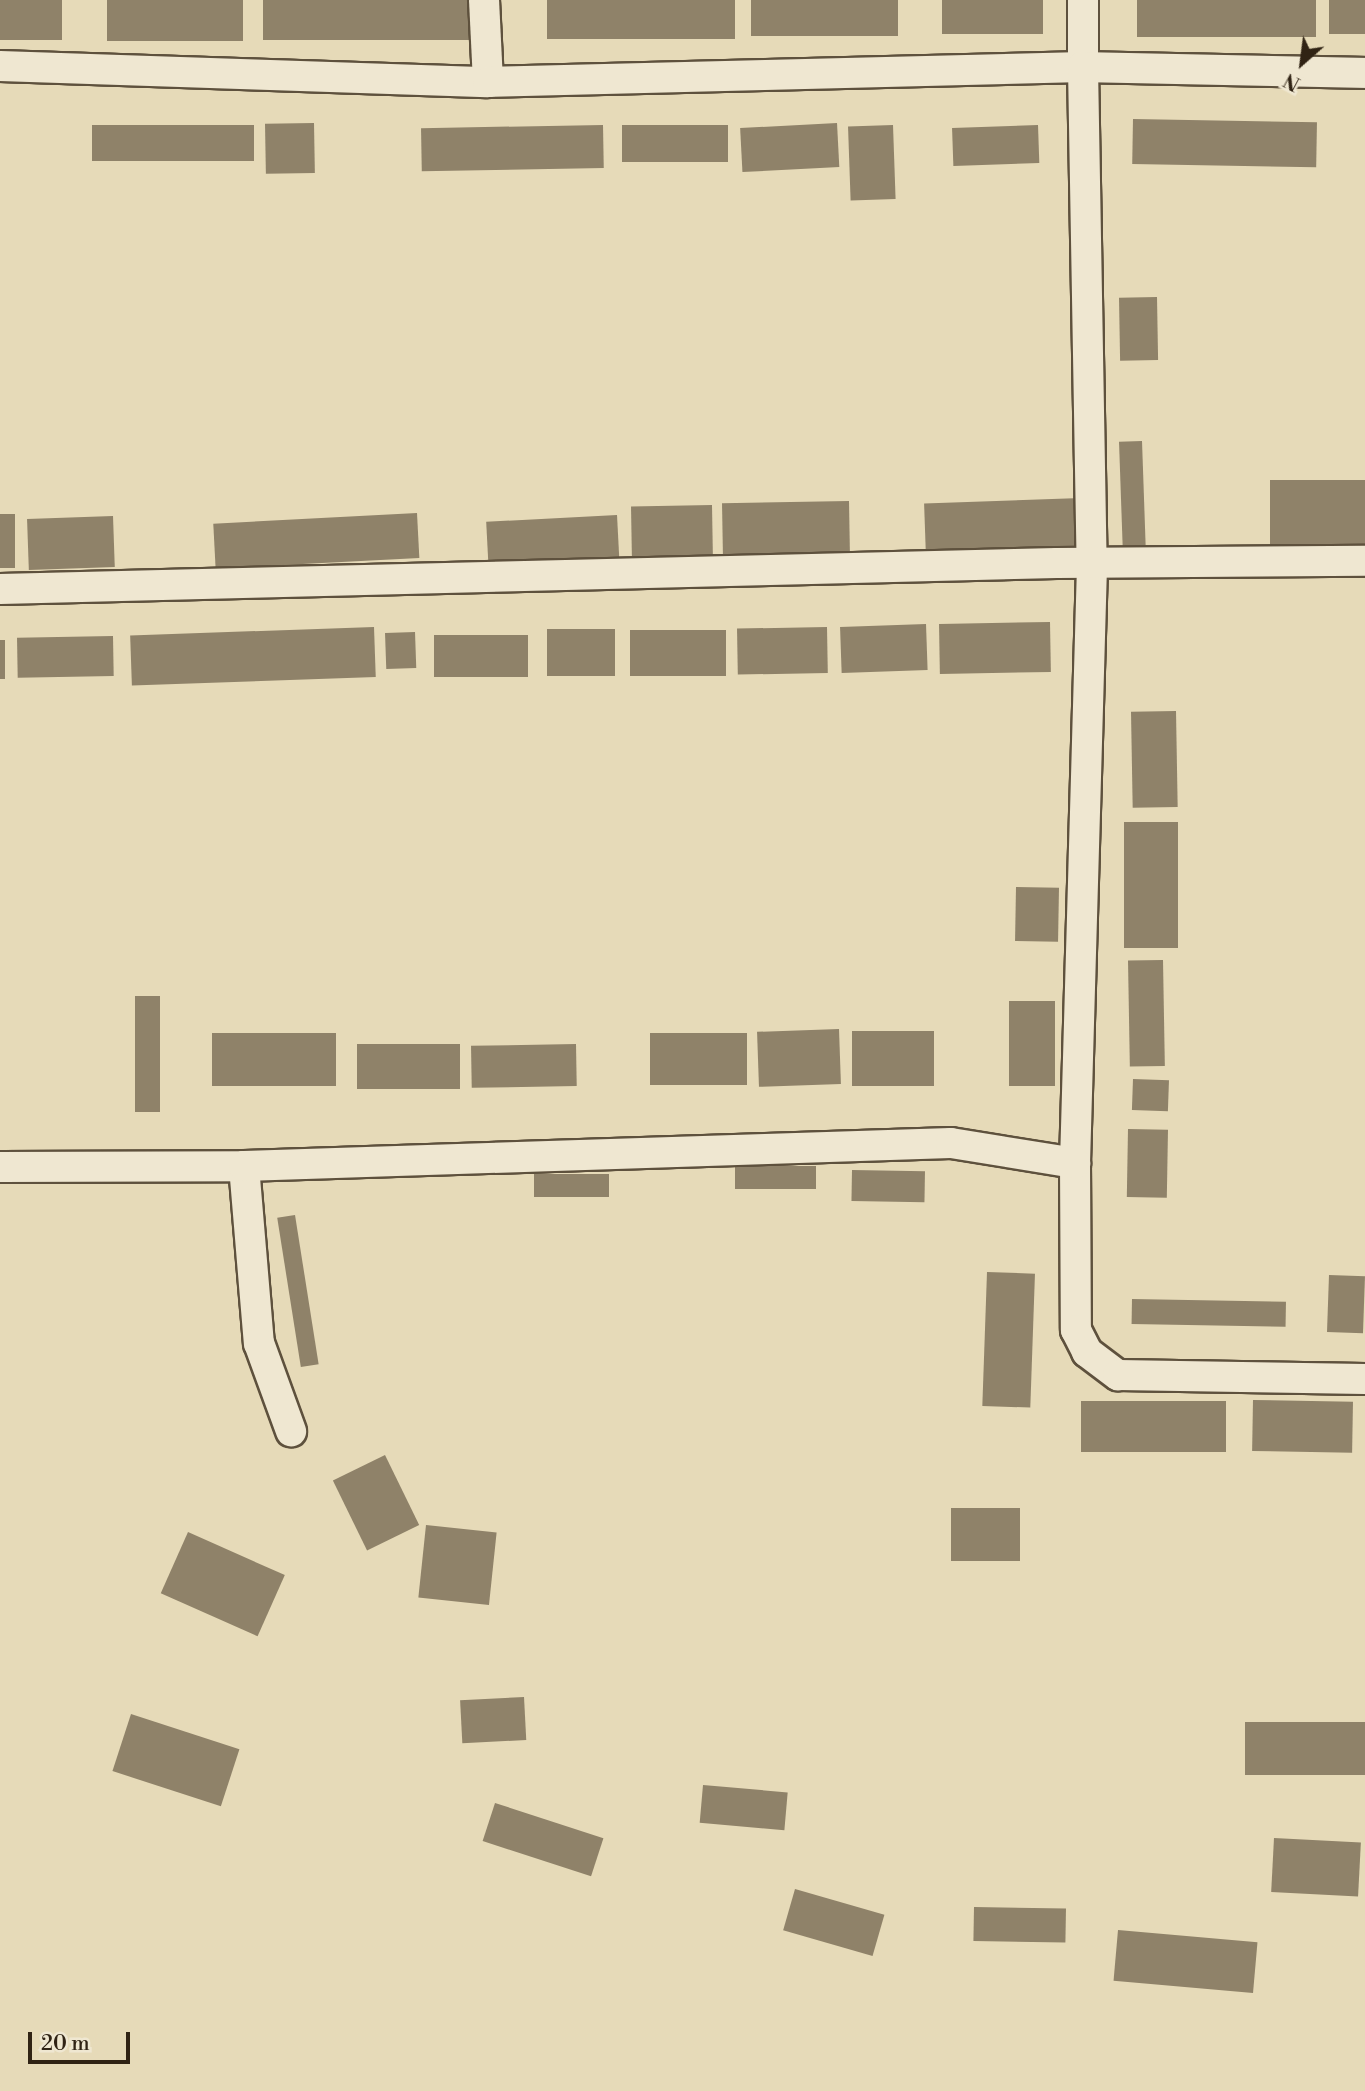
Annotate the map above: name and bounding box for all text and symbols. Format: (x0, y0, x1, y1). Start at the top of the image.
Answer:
north arrow (1267, 28, 1337, 98)
text: N (1280, 67, 1304, 96)
scale bar (32, 2018, 133, 2062)
text: 20 m (41, 2031, 90, 2057)

